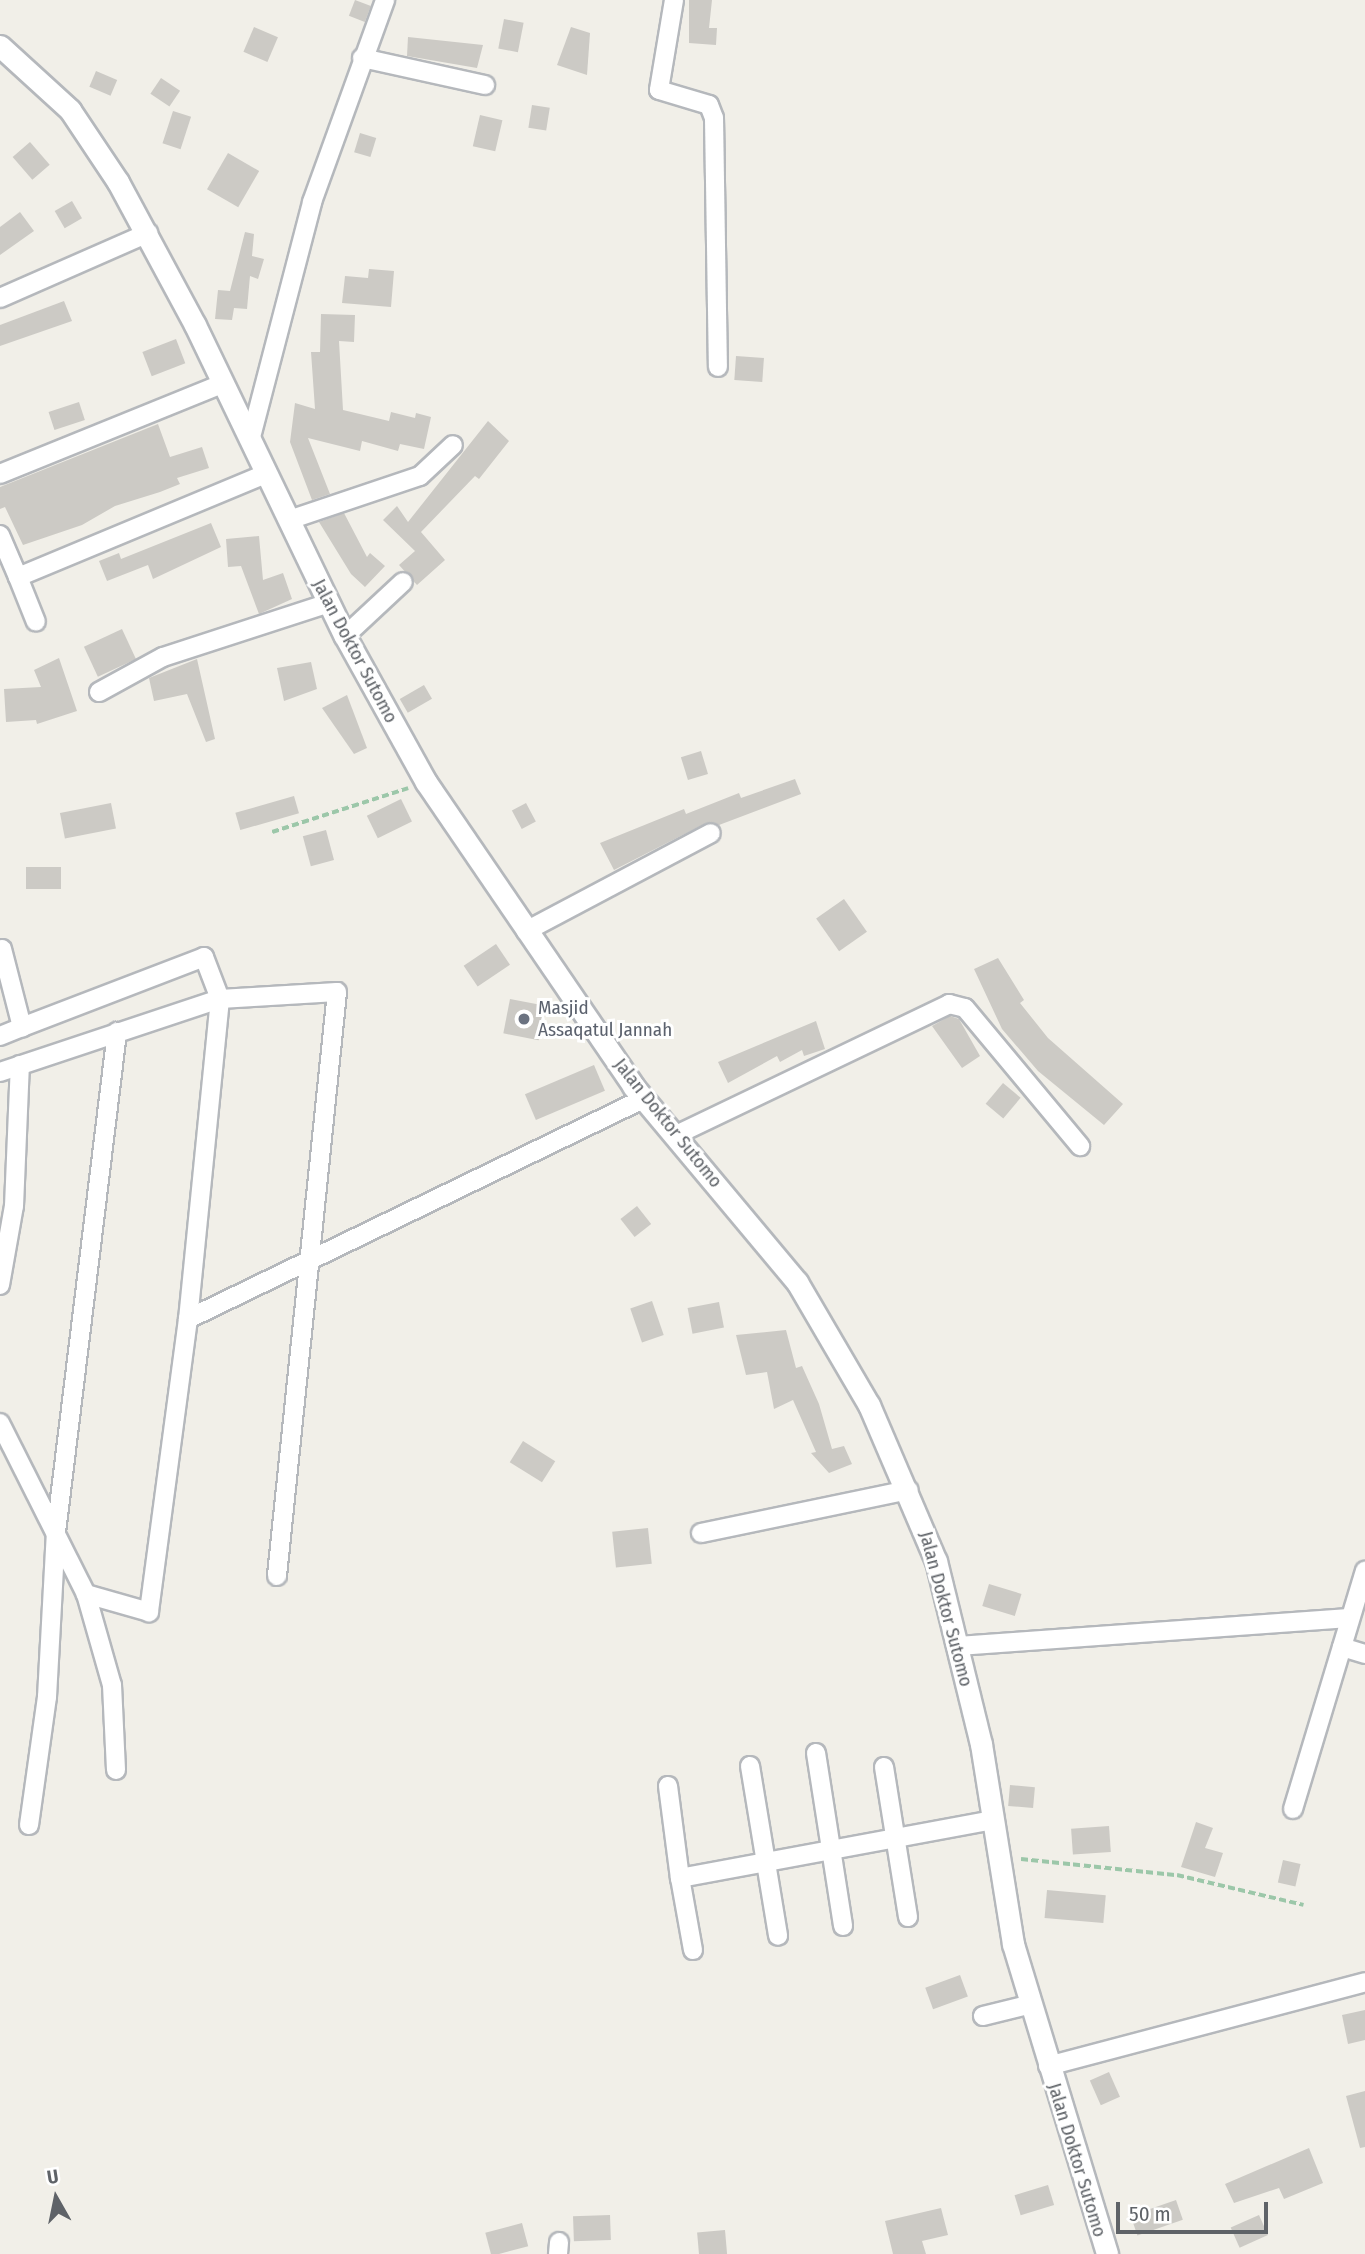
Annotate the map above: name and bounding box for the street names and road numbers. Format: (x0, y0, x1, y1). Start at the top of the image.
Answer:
street label: Jalan Doktor Sutomo (307, 575, 403, 727)
street label: Jalan Doktor Sutomo (609, 1054, 727, 1192)
street label: Jalan Doktor Sutomo (914, 1529, 978, 1689)
street label: Jalan Doktor Sutomo (1043, 2080, 1111, 2240)

